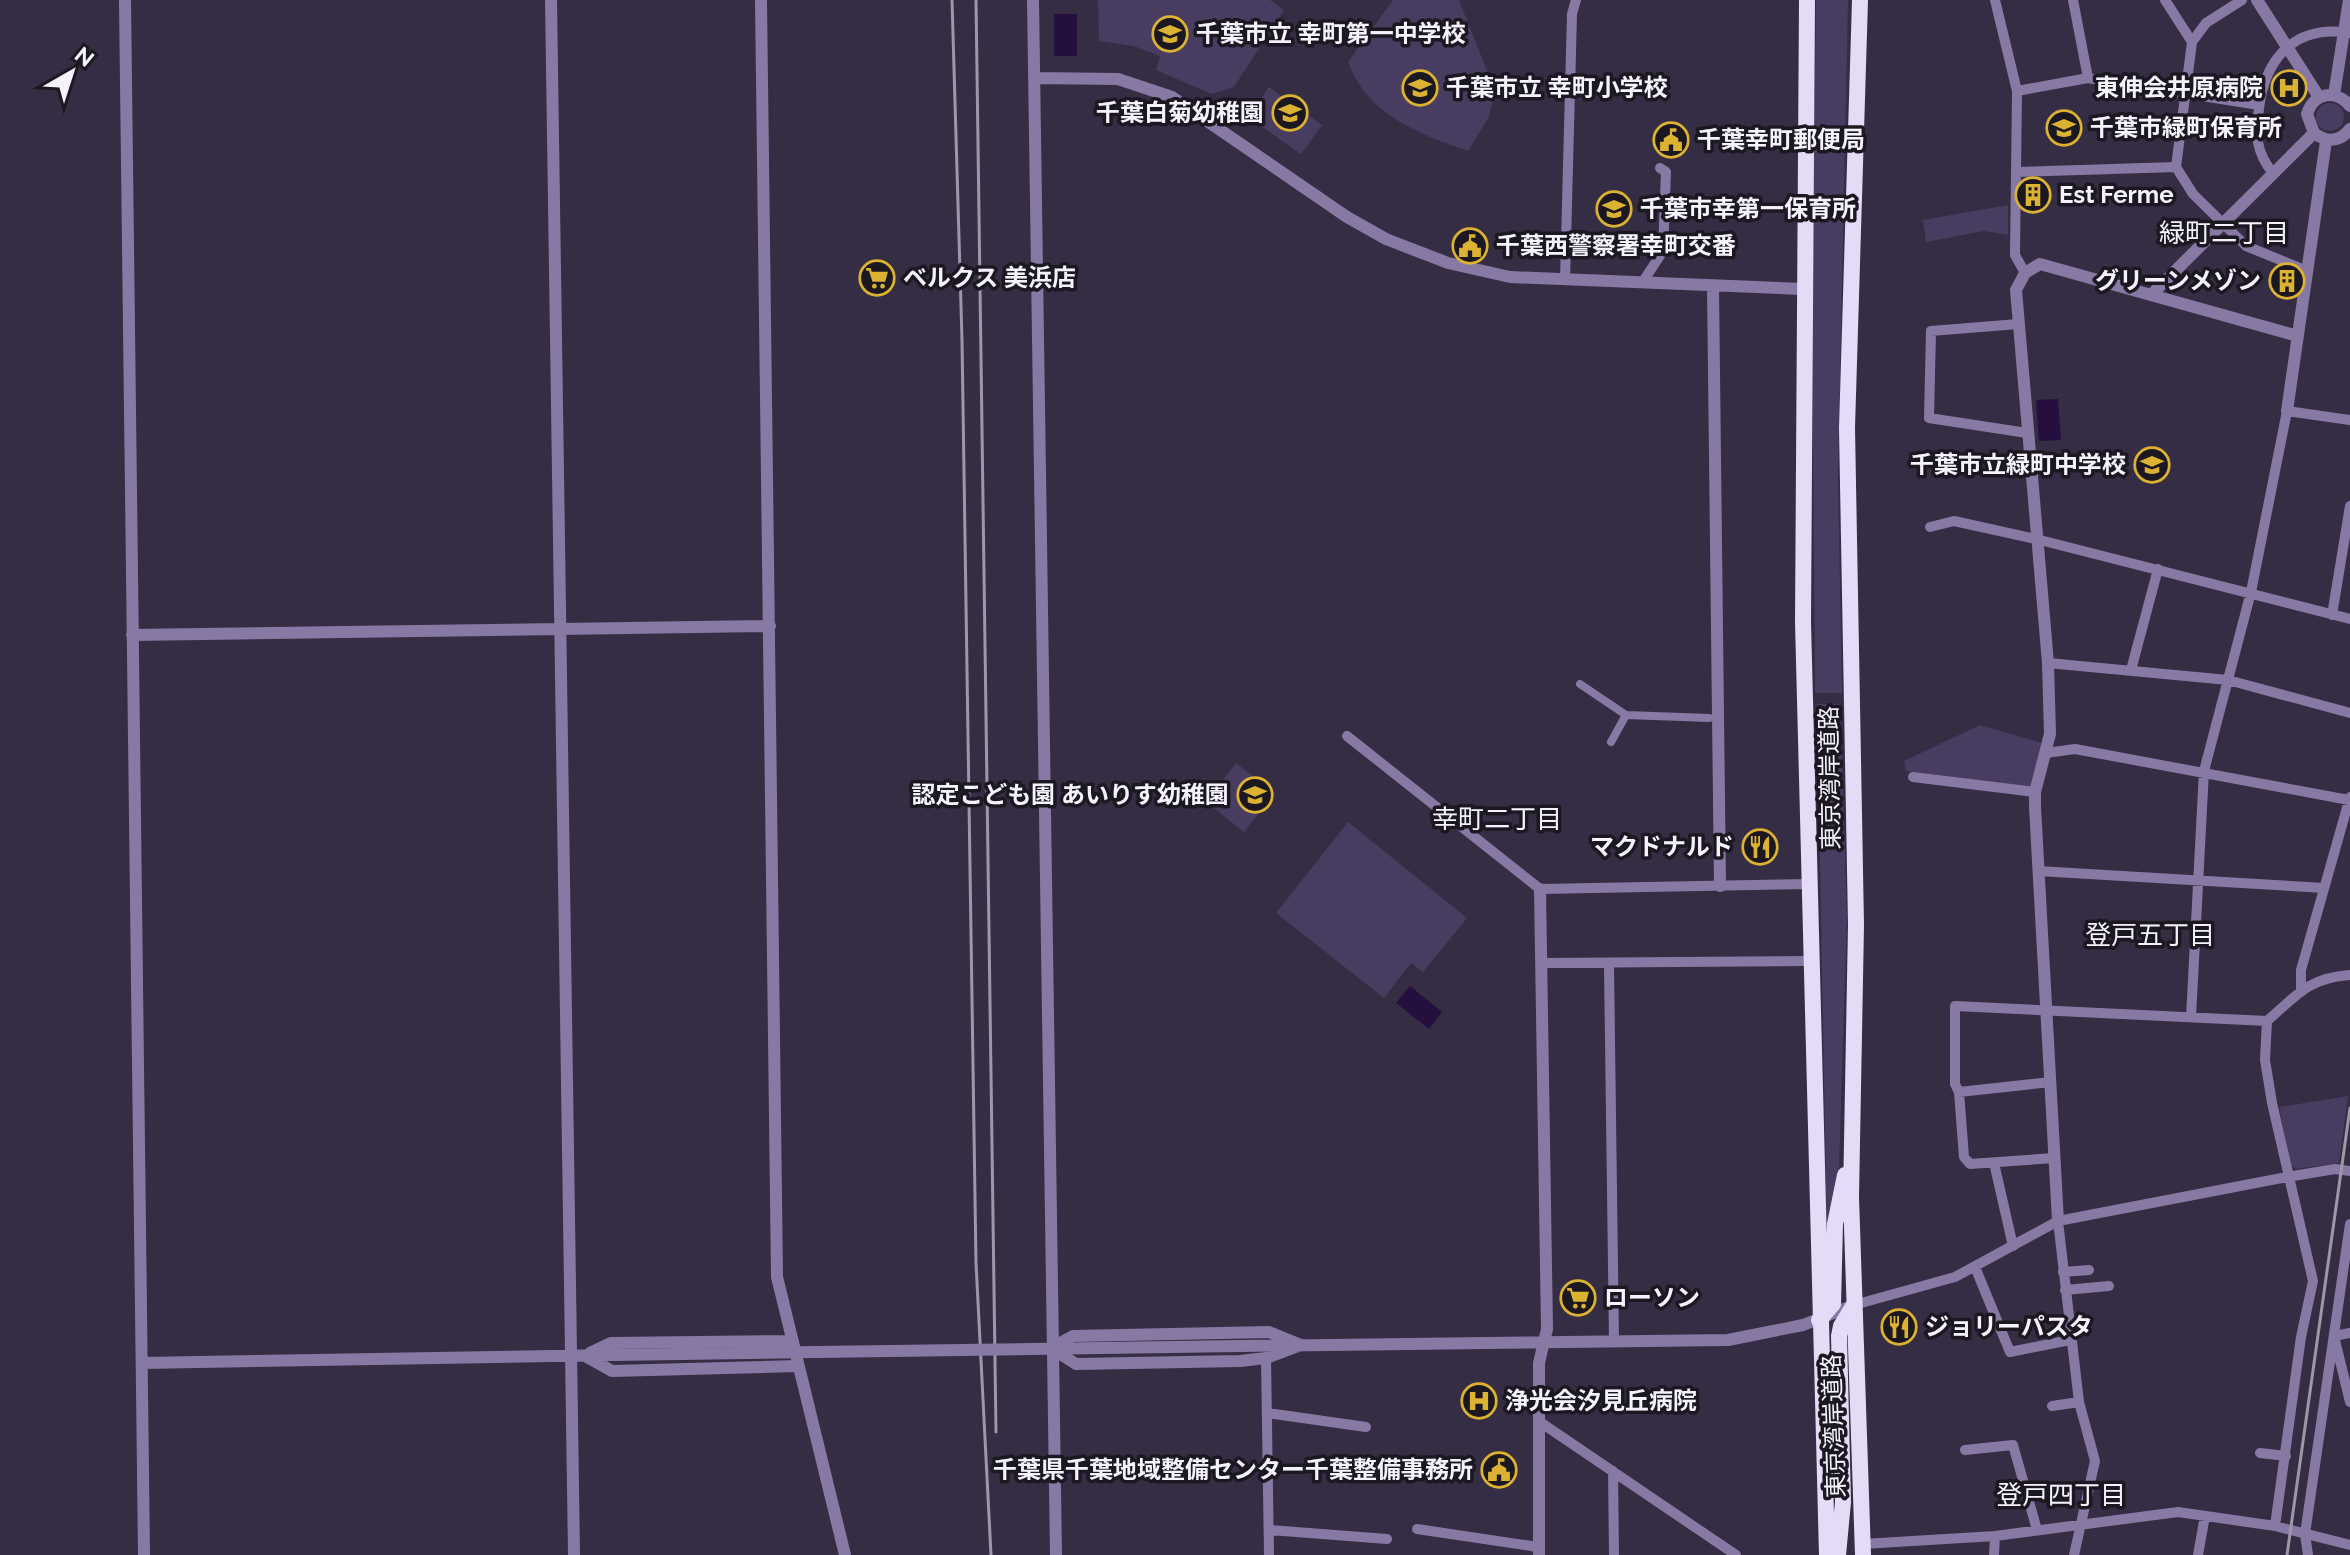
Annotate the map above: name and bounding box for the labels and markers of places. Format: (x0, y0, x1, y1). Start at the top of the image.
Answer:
school or university icon: 千葉市立 幸町第一中学校 (1151, 15, 1189, 53)
place label: 千葉市立 幸町第一中学校 (1196, 19, 1466, 48)
school or university icon: 千葉市立 幸町小学校 (1401, 69, 1439, 107)
hospital icon: 東伸会井原病院 (2270, 69, 2308, 107)
place label: 千葉市立 幸町小学校 (1446, 73, 1668, 102)
place label: 東伸会井原病院 (2095, 73, 2263, 102)
school or university icon: 千葉白菊幼稚園 (1271, 94, 1309, 132)
place label: 千葉白菊幼稚園 (1096, 98, 1264, 127)
school or university icon: 千葉市緑町保育所 (2045, 109, 2083, 147)
place label: 千葉市緑町保育所 (2090, 113, 2282, 142)
public building icon: 千葉幸町郵便局 (1652, 121, 1690, 159)
place label: 千葉幸町郵便局 (1697, 125, 1865, 154)
building icon: Est Ferme (2014, 176, 2052, 214)
place label: Est Ferme (2059, 180, 2174, 209)
school or university icon: 千葉市幸第一保育所 (1595, 190, 1633, 228)
place label: 千葉市幸第一保育所 (1640, 194, 1856, 223)
public building icon: 千葉西警察署幸町交番 (1451, 227, 1489, 265)
place label: 千葉西警察署幸町交番 (1496, 231, 1736, 260)
supermarket icon: ベルクス 美浜店 (858, 259, 896, 297)
building icon: グリーンメゾン (2268, 262, 2306, 300)
place label: ベルクス 美浜店 (903, 263, 1076, 292)
place label: グリーンメゾン (2095, 266, 2261, 295)
school or university icon: 千葉市立緑町中学校 (2133, 446, 2171, 484)
place label: 千葉市立緑町中学校 (1910, 450, 2126, 479)
school or university icon: 認定こども園 あいりす幼稚園 (1236, 776, 1274, 814)
place label: 認定こども園 あいりす幼稚園 (911, 780, 1229, 809)
restaurant icon: マクドナルド (1741, 828, 1779, 866)
place label: マクドナルド (1590, 832, 1734, 861)
supermarket icon: ローソン (1559, 1279, 1597, 1317)
place label: ローソン (1604, 1283, 1700, 1312)
restaurant icon: ジョリーパスタ (1880, 1308, 1918, 1346)
place label: ジョリーパスタ (1925, 1312, 2093, 1341)
hospital icon: 浄光会汐見丘病院 (1460, 1382, 1498, 1420)
place label: 浄光会汐見丘病院 (1505, 1386, 1697, 1415)
public building icon: 千葉県千葉地域整備センター千葉整備事務所 (1480, 1451, 1518, 1489)
place label: 千葉県千葉地域整備センター千葉整備事務所 (993, 1455, 1473, 1484)

